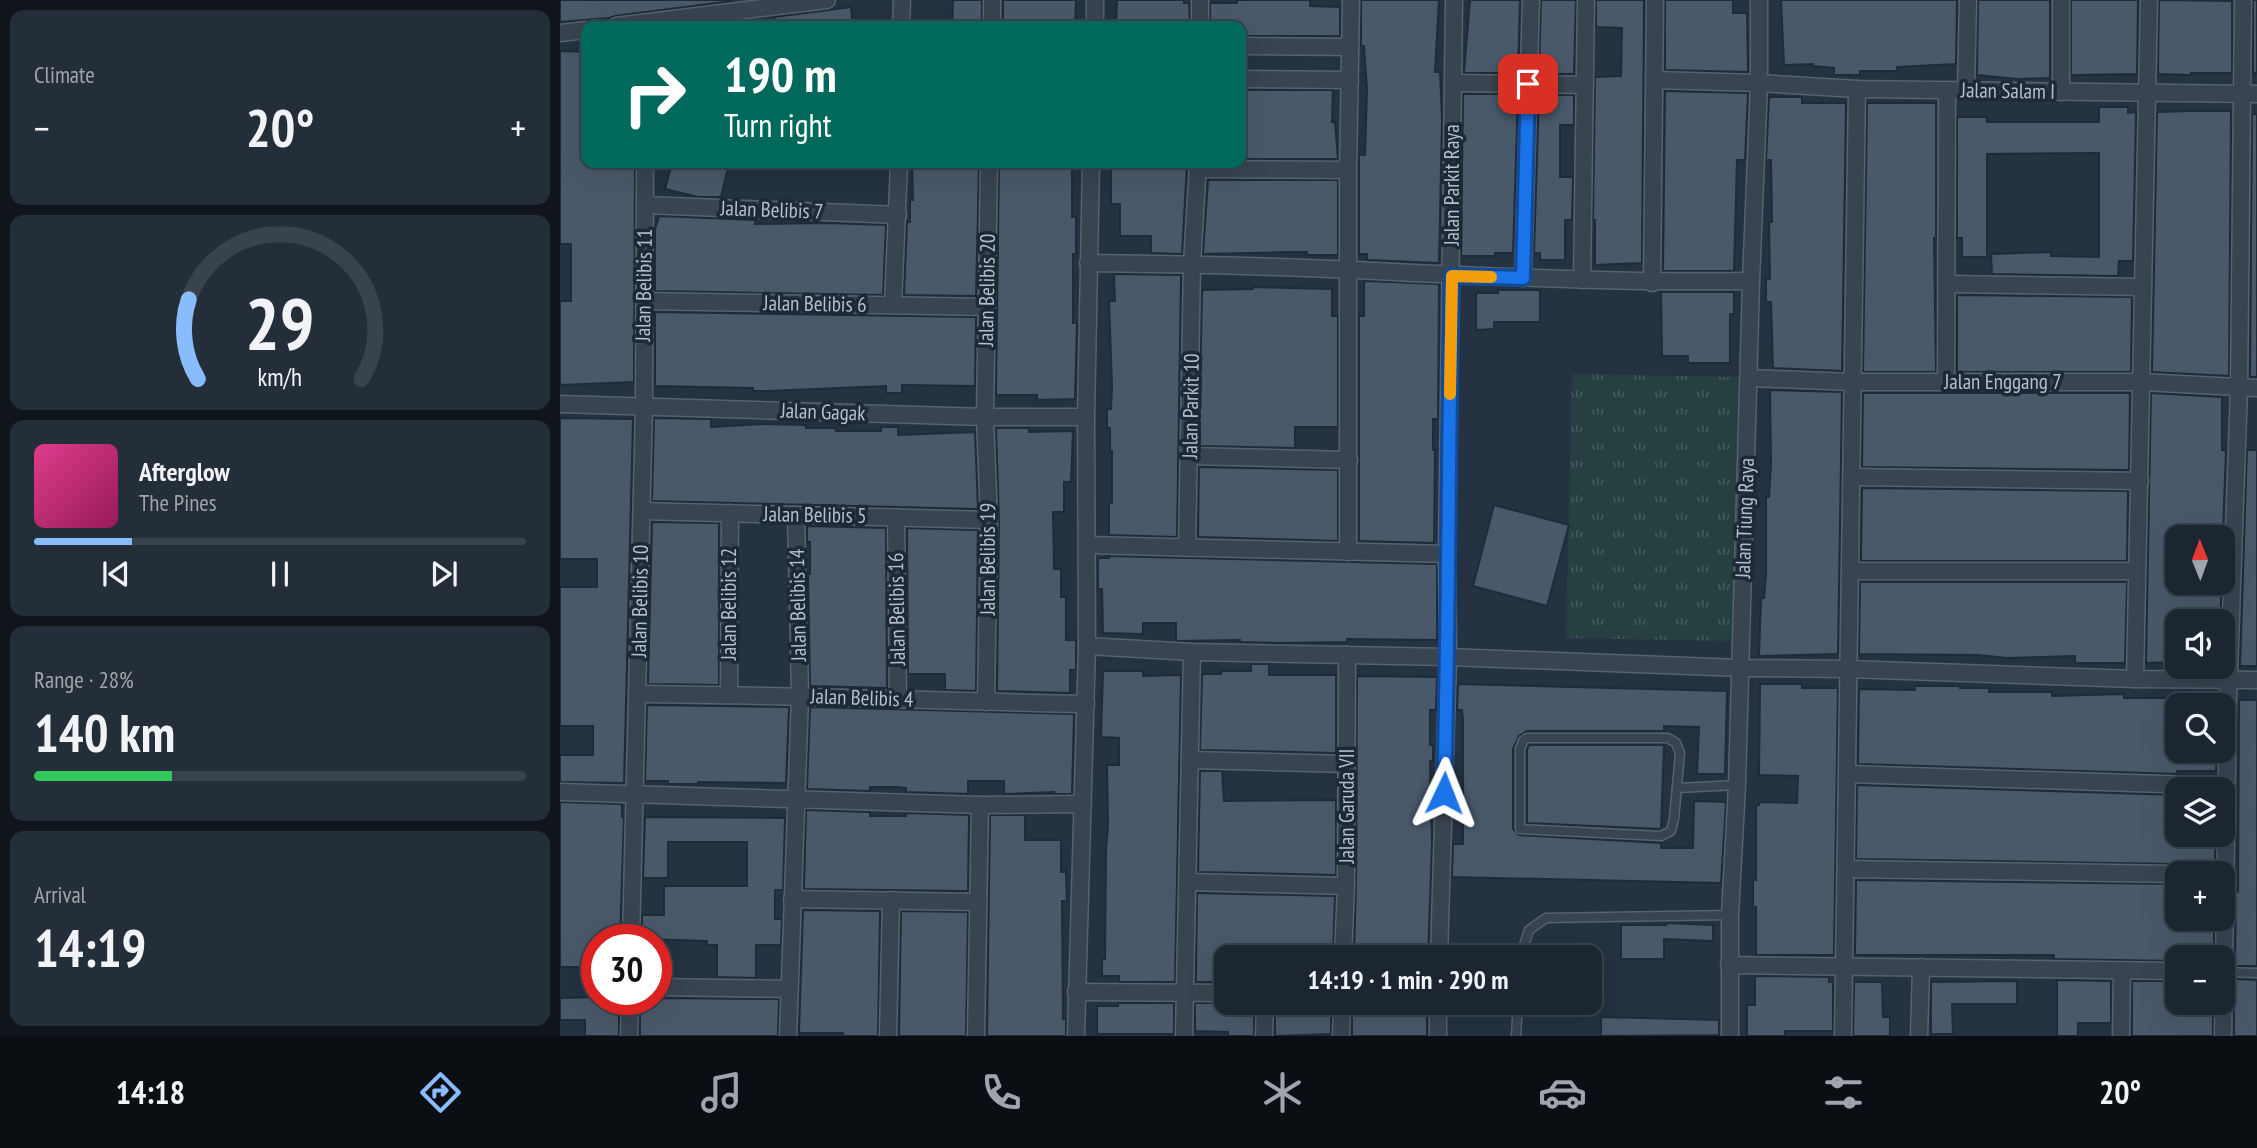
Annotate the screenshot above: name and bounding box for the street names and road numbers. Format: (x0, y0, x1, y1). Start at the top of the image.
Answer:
street label: Jalan Salam I (1960, 76, 2055, 105)
street label: Jalan Parkit Raya (1438, 124, 1465, 247)
street label: Jalan Belibis 7 (719, 194, 824, 225)
street label: Jalan Belibis 11 (629, 228, 658, 342)
street label: Jalan Belibis 20 (972, 233, 1001, 347)
street label: Jalan Belibis 6 (762, 289, 867, 318)
street label: Jalan Parkit 10 (1176, 353, 1205, 460)
street label: Jalan Enggang 7 (1943, 368, 2062, 395)
street label: Jalan Gagak (779, 396, 866, 426)
street label: Jalan Tiung Raya (1729, 457, 1760, 580)
street label: Jalan Belibis 5 (762, 500, 867, 529)
street label: Jalan Belibis 19 (974, 503, 1001, 616)
street label: Jalan Belibis 10 (625, 544, 654, 658)
street label: Jalan Belibis 12 (715, 548, 742, 661)
street label: Jalan Belibis 14 (783, 548, 812, 663)
street label: Jalan Belibis 16 (882, 553, 911, 667)
street label: Jalan Belibis 4 (809, 682, 915, 713)
street label: Jalan Garuda VII (1333, 749, 1360, 864)

